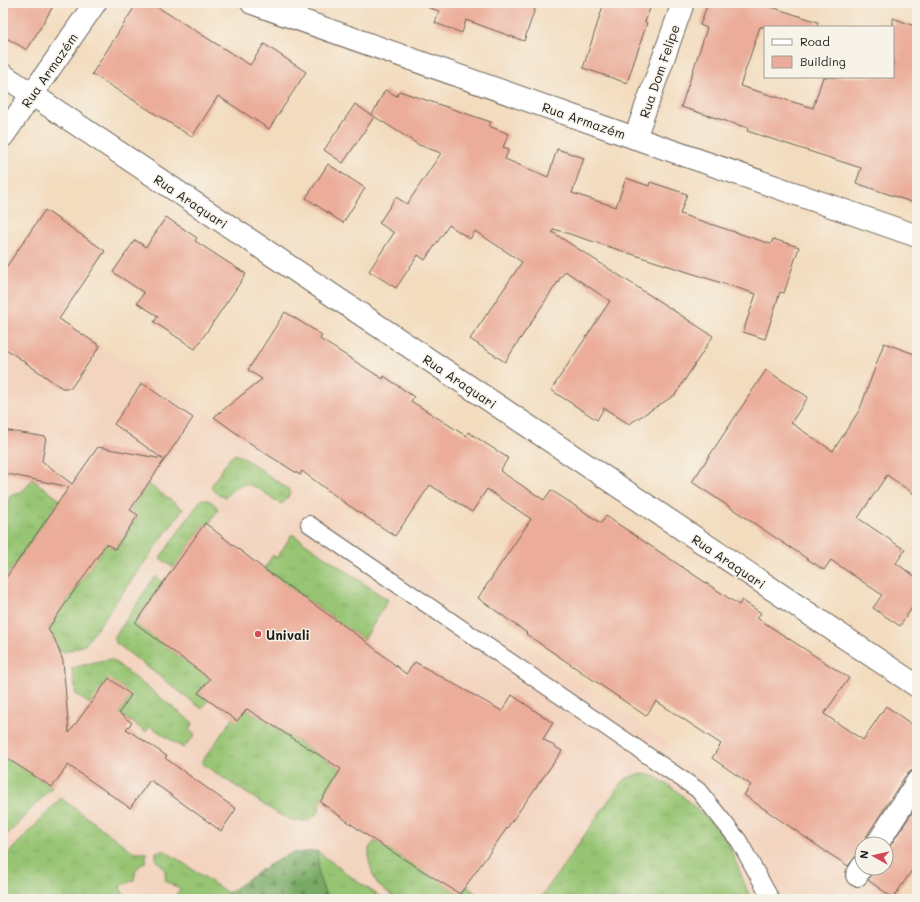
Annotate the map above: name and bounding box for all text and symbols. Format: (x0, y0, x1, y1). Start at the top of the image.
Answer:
street label: Rua Dom Felipe (635, 22, 683, 120)
legend (764, 26, 894, 78)
street label: Rua Armazém (17, 29, 81, 111)
text: Road (800, 33, 830, 49)
text: Building (800, 53, 846, 69)
street label: Rua Armazém (540, 98, 628, 142)
street label: Rua Araquari (151, 170, 231, 232)
street label: Rua Araquari (420, 350, 500, 412)
street label: Rua Araquari (689, 530, 769, 592)
place label: Univali (266, 626, 310, 643)
marker: Univali (253, 629, 263, 639)
north arrow (854, 836, 894, 876)
text: N (856, 849, 872, 860)

